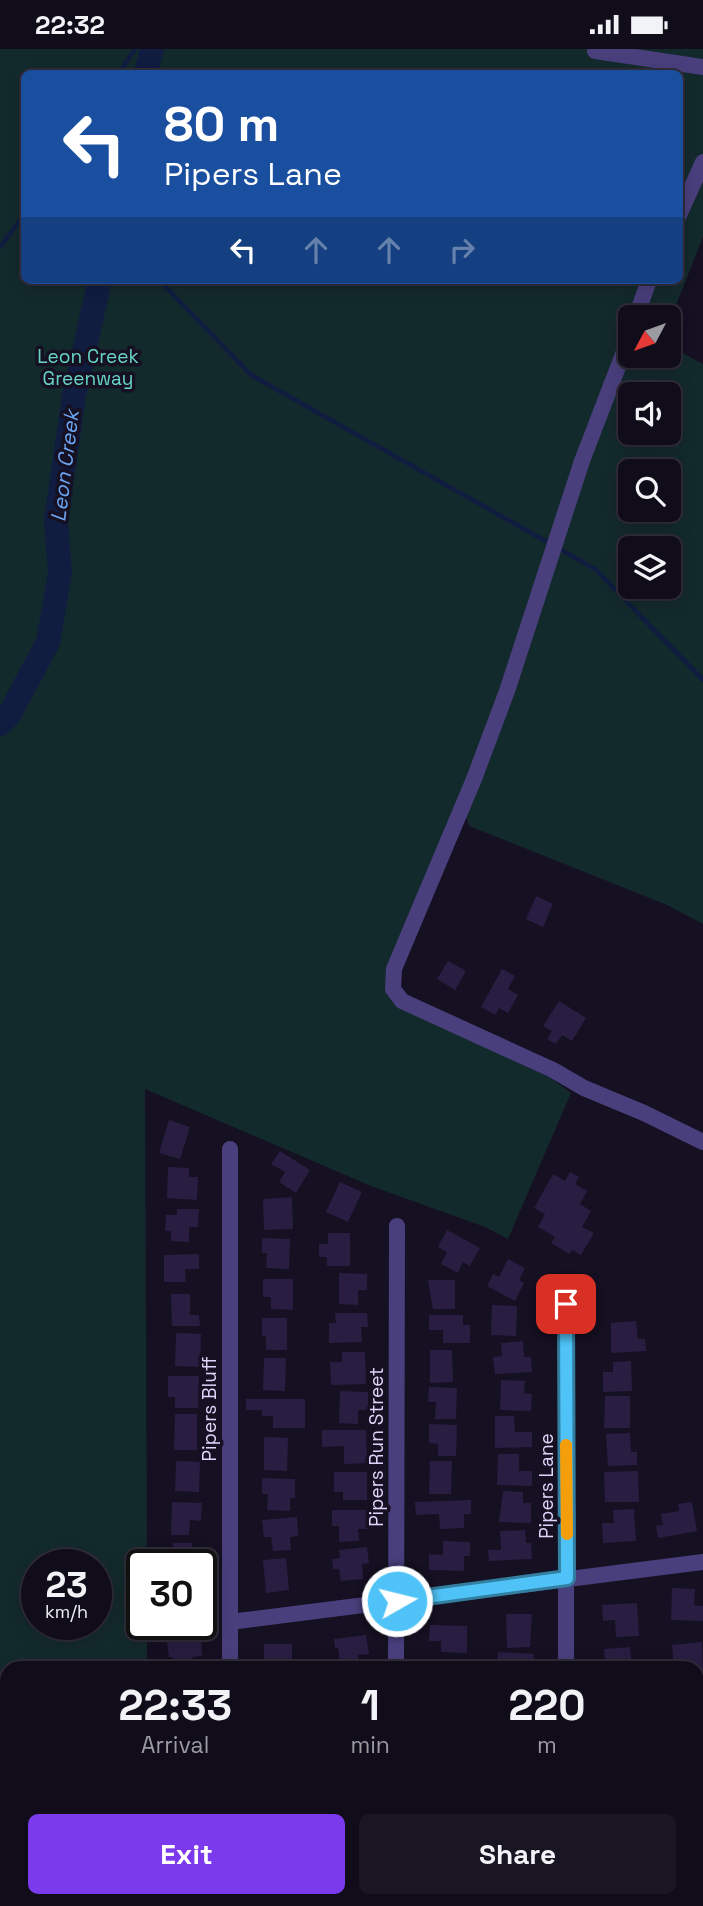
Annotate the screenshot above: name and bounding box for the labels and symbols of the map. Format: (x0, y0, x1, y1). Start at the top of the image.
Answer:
north arrow (618, 305, 681, 367)
park label: Leon Creek Greenway (37, 344, 139, 391)
water label: Leon Creek (44, 406, 85, 523)
pin (536, 1274, 596, 1334)
street label: Pipers Bluff (197, 1357, 222, 1461)
street label: Pipers Run Street (364, 1367, 389, 1527)
street label: Pipers Lane (534, 1433, 559, 1539)
speed limit sign: 30 (126, 1549, 217, 1640)
position arrow (360, 1564, 434, 1638)

